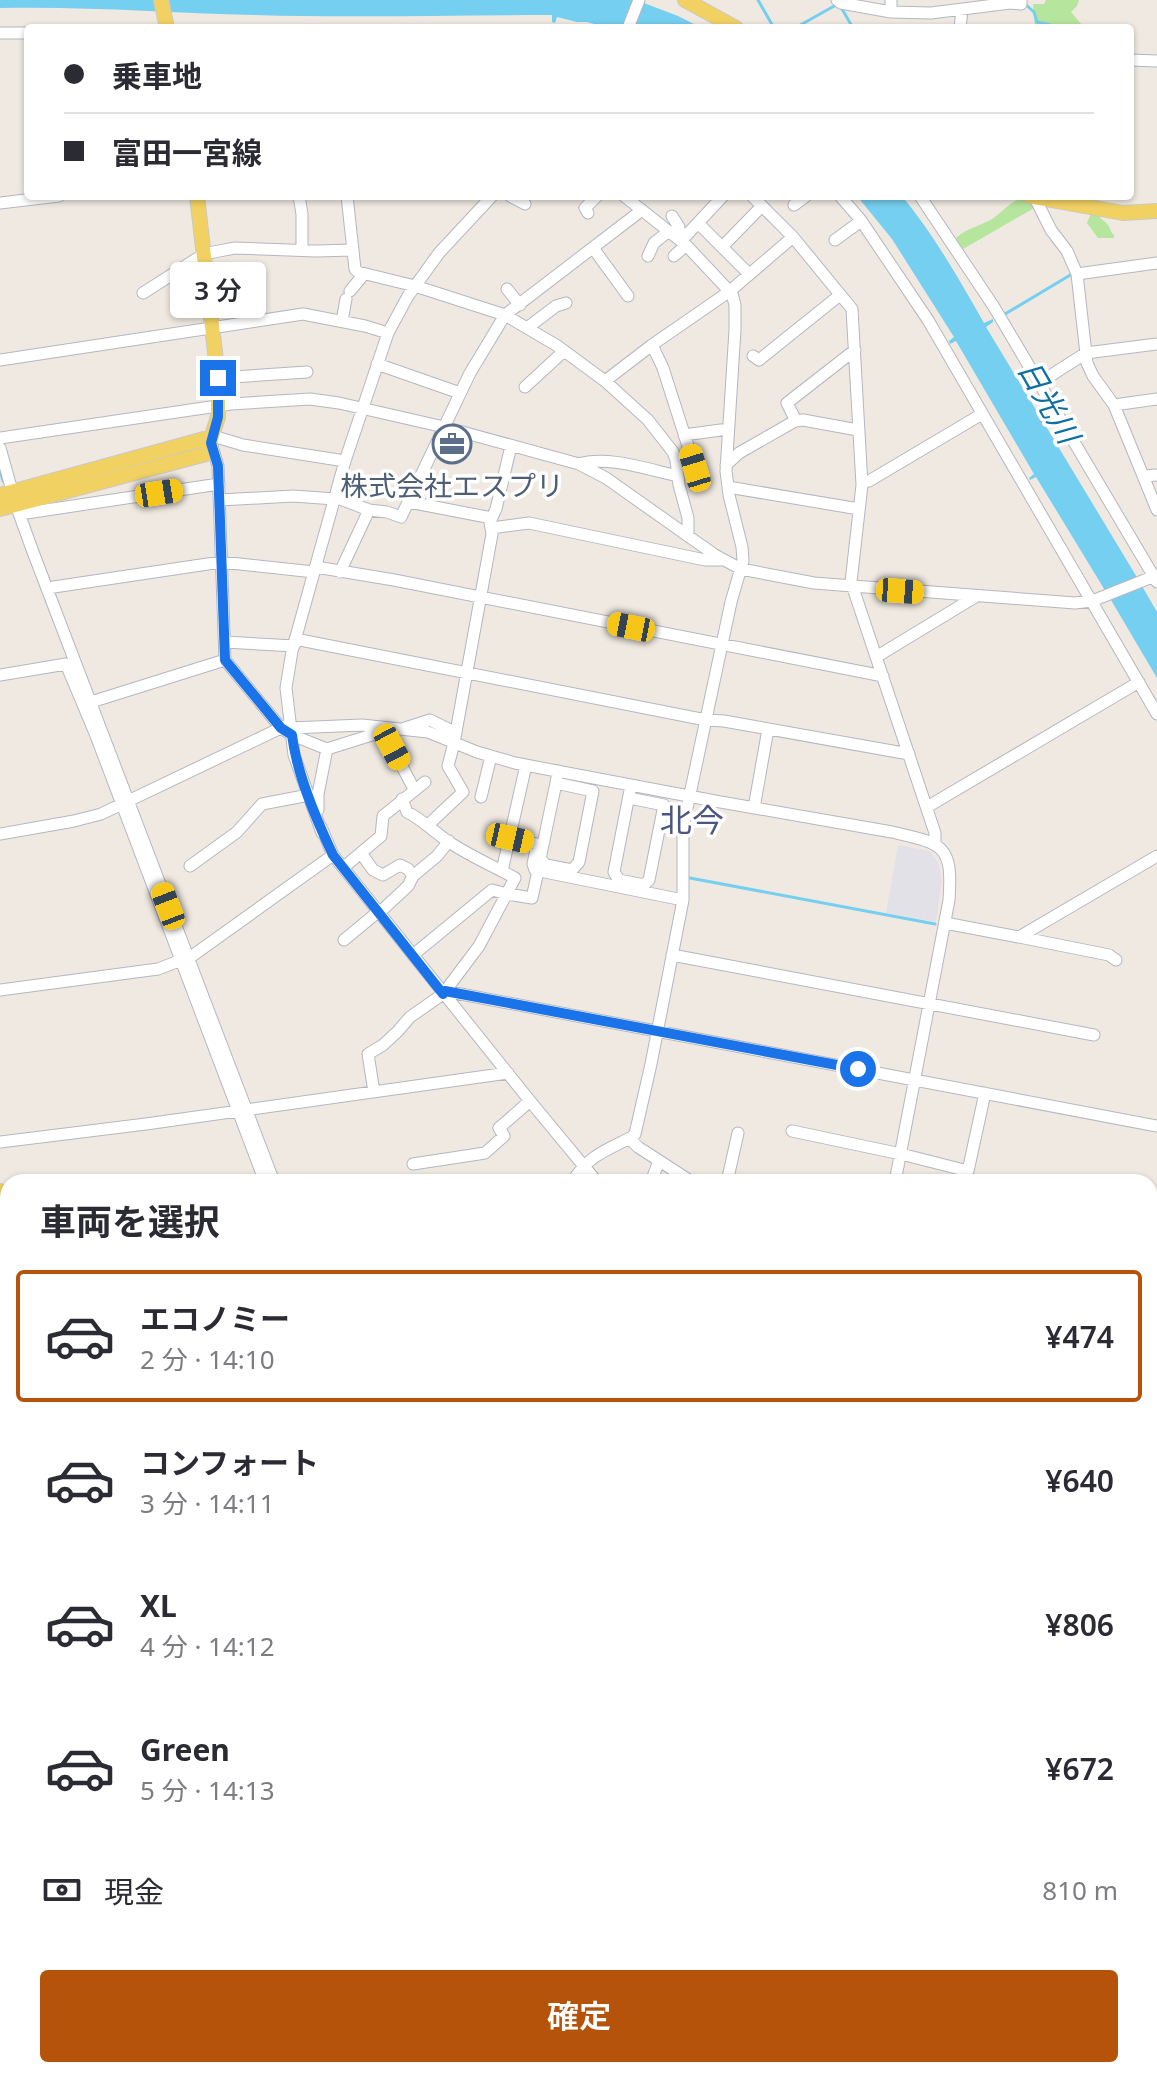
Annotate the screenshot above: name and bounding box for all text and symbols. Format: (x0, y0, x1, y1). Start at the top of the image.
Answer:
text: 乗車地 (112, 55, 202, 96)
text: 富田一宮線 (112, 132, 262, 173)
callout: 3 分 (170, 262, 266, 318)
text: 3 分 (194, 272, 242, 308)
water label: 日光川 (1009, 352, 1091, 453)
route end (200, 360, 236, 396)
office icon: 株式会社エスプリ (431, 423, 473, 465)
car (677, 442, 713, 494)
place label: 株式会社エスプリ (340, 466, 564, 504)
car (133, 477, 185, 509)
car (875, 577, 925, 605)
car (605, 611, 657, 643)
car (370, 720, 414, 774)
district label: 北今 (660, 798, 724, 841)
car (484, 821, 536, 855)
car (148, 879, 188, 933)
route start (840, 1051, 876, 1087)
text: 車両を選択 (40, 1197, 220, 1246)
text: エコノミー (140, 1298, 290, 1339)
icon: car (44, 1300, 116, 1372)
text: ¥474 (1045, 1316, 1114, 1357)
text: 2 分 · 14:10 (140, 1341, 275, 1377)
text: コンフォート (140, 1442, 319, 1483)
icon: car (44, 1444, 116, 1516)
text: ¥640 (1045, 1460, 1114, 1501)
text: 3 分 · 14:11 (140, 1485, 275, 1521)
text: XL (140, 1585, 177, 1626)
icon: car (44, 1588, 116, 1660)
text: ¥806 (1045, 1604, 1114, 1645)
text: 4 分 · 14:12 (140, 1628, 275, 1664)
text: Green (140, 1729, 230, 1770)
icon: car (44, 1732, 116, 1804)
text: ¥672 (1045, 1748, 1114, 1789)
text: 5 分 · 14:13 (140, 1772, 275, 1808)
icon: cash (40, 1868, 84, 1912)
text: 現金 (104, 1871, 164, 1912)
text: 810 m (1042, 1872, 1118, 1908)
button: 確定 (40, 1970, 1118, 2062)

